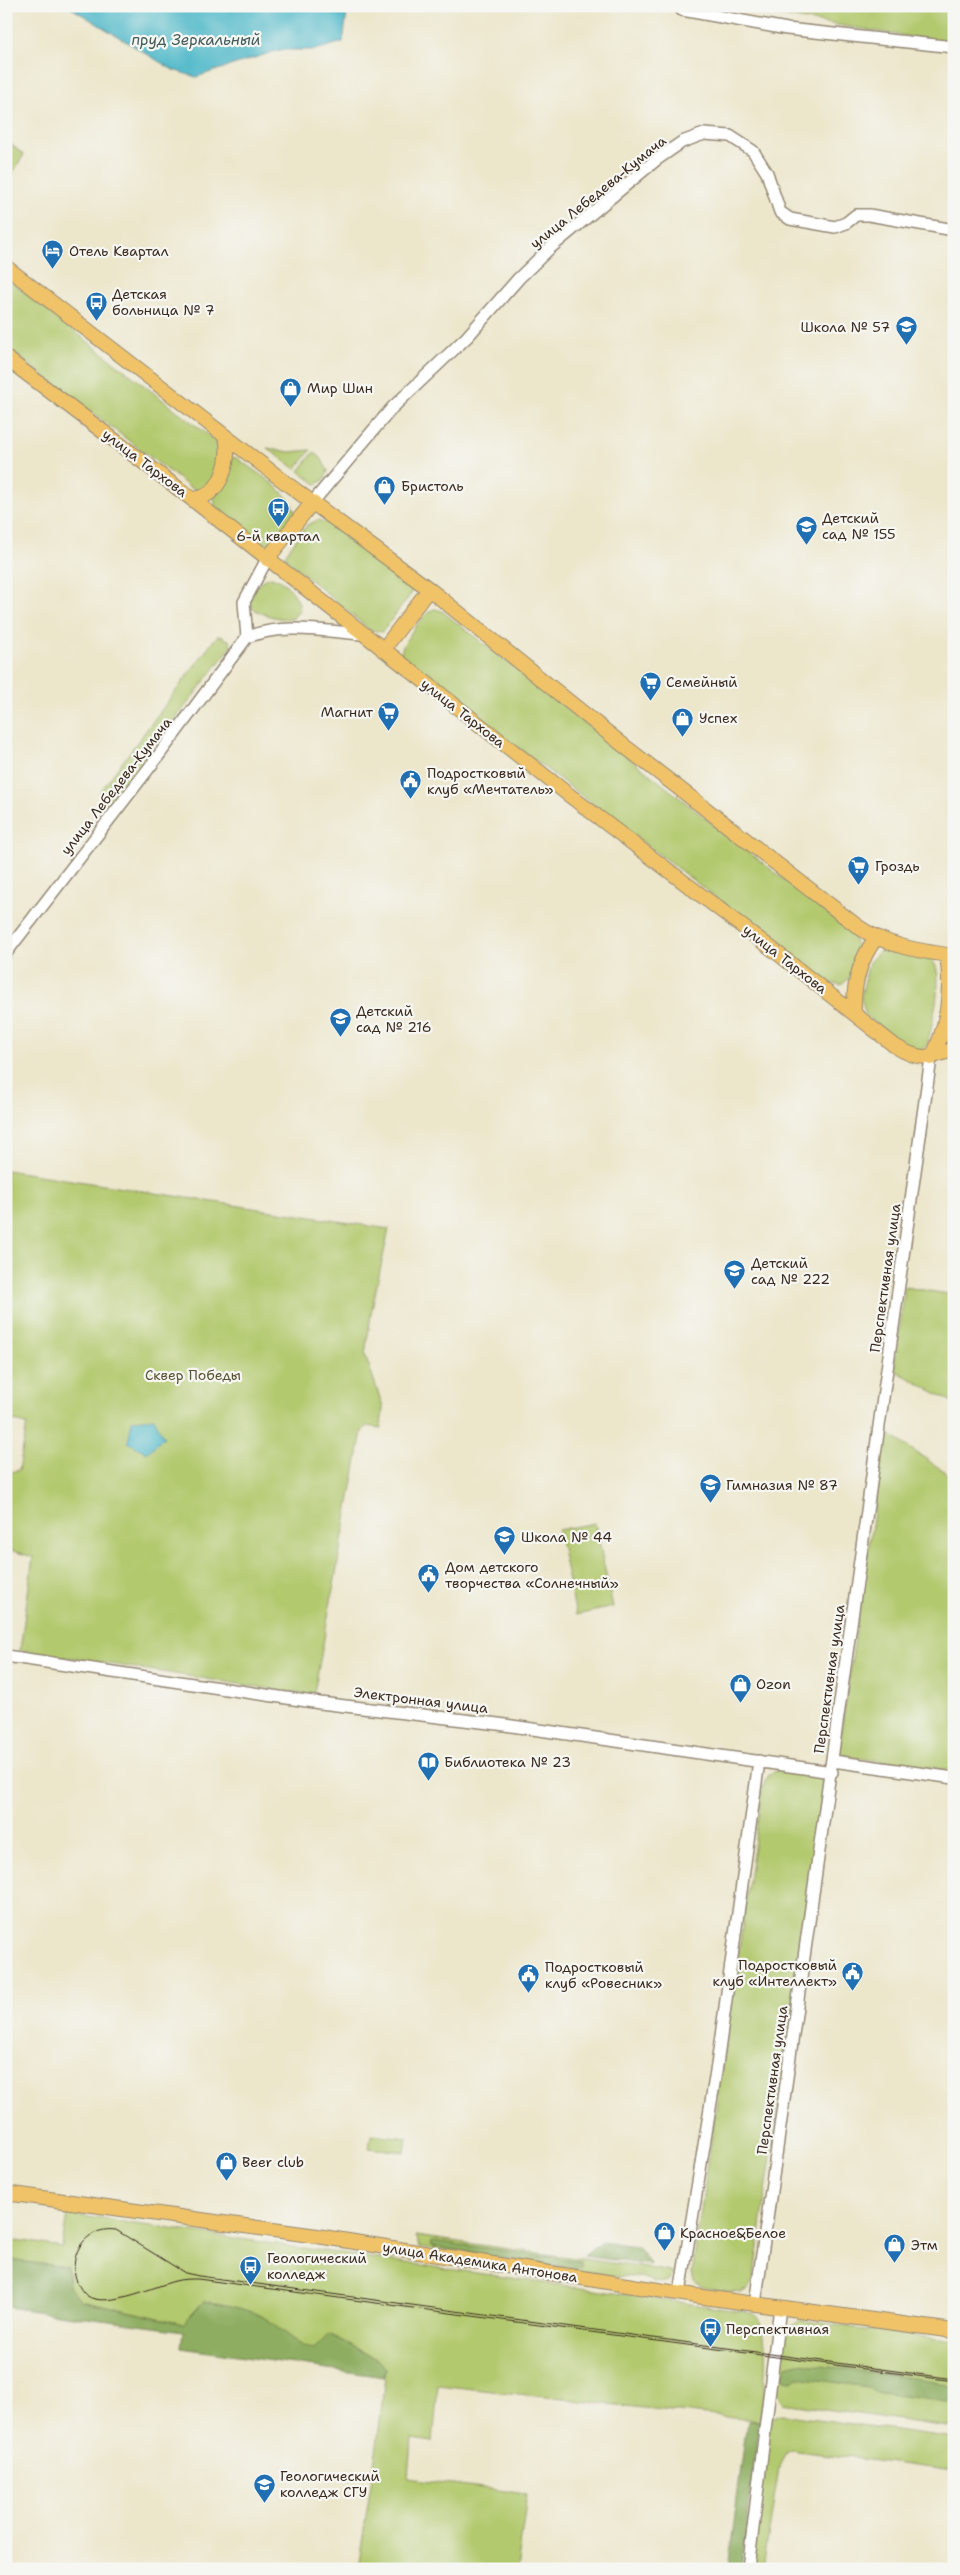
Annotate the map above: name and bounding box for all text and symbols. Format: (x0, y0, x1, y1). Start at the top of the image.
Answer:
water label: пруд Зеркальный (131, 30, 261, 50)
street label: улица Лебедева-Кумача (526, 131, 670, 252)
hotel icon: Отель Квартал (41, 239, 65, 270)
place label: Отель Квартал (69, 242, 169, 260)
place label: Детская больница № 7 (112, 285, 215, 319)
bus stop icon: Детская больница № 7 (84, 290, 108, 321)
school or university icon: Школа № 57 (894, 315, 918, 346)
place label: Школа № 57 (801, 318, 890, 336)
shop icon: Мир Шин (279, 376, 303, 407)
place label: Мир Шин (307, 379, 373, 397)
street label: улица Тархова (99, 425, 191, 501)
shop icon: Бристоль (373, 474, 397, 505)
place label: Бристоль (401, 477, 464, 495)
bus stop icon: 6-й квартал (266, 496, 290, 527)
place label: Детский сад № 155 (822, 509, 896, 543)
school or university icon: Детский сад № 155 (794, 514, 818, 545)
place label: 6-й квартал (236, 527, 320, 545)
supermarket icon: Семейный (638, 670, 662, 701)
place label: Семейный (666, 673, 738, 691)
street label: улица Тархова (417, 674, 509, 752)
supermarket icon: Магнит (377, 700, 401, 731)
place label: Магнит (321, 703, 374, 721)
shop icon: Успех (671, 706, 695, 737)
place label: Успех (699, 709, 737, 727)
street label: улица Лебедева-Кумача (57, 713, 176, 859)
place label: Подростковый клуб «Мечтатель» (427, 764, 554, 798)
public building icon: Подростковый клуб «Мечтатель» (399, 769, 423, 800)
supermarket icon: Гроздь (847, 854, 871, 885)
place label: Гроздь (875, 857, 920, 875)
street label: улица Тархова (739, 920, 831, 998)
place label: Детский сад № 216 (356, 1002, 431, 1036)
school or university icon: Детский сад № 216 (328, 1007, 352, 1038)
street label: Перспективная улица (866, 1202, 904, 1354)
place label: Детский сад № 222 (751, 1254, 830, 1288)
school or university icon: Детский сад № 222 (723, 1259, 747, 1290)
park label: Сквер Победы (145, 1366, 241, 1384)
school or university icon: Гимназия № 87 (698, 1473, 722, 1504)
place label: Гимназия № 87 (726, 1476, 838, 1494)
school or university icon: Школа № 44 (493, 1525, 517, 1556)
place label: Школа № 44 (521, 1528, 612, 1546)
place label: Дом детского творчества «Солнечный» (445, 1558, 619, 1592)
public building icon: Дом детского творчества «Солнечный» (417, 1563, 441, 1594)
street label: Перспективная улица (810, 1603, 848, 1755)
shop icon: Ozon (728, 1672, 752, 1703)
place label: Ozon (756, 1675, 791, 1693)
street label: Электронная улица (353, 1683, 489, 1717)
library icon: Библиотека № 23 (416, 1750, 440, 1781)
place label: Библиотека № 23 (444, 1753, 571, 1771)
place label: Подростковый клуб «Интеллект» (712, 1956, 837, 1990)
place label: Подростковый клуб «Ровесник» (545, 1958, 662, 1992)
public building icon: Подростковый клуб «Интеллект» (841, 1961, 865, 1992)
public building icon: Подростковый клуб «Ровесник» (517, 1963, 541, 1994)
street label: Перспективная улица (753, 2004, 791, 2156)
shop icon: Beer club (214, 2150, 238, 2181)
place label: Beer club (242, 2153, 304, 2171)
shop icon: Красное&Белое (652, 2221, 676, 2252)
place label: Красное&Белое (680, 2224, 786, 2242)
shop icon: Этм (883, 2233, 907, 2264)
place label: Этм (911, 2236, 938, 2254)
street label: улица Академика Антонова (381, 2238, 579, 2286)
place label: Геологический колледж (267, 2249, 367, 2283)
bus stop icon: Геологический колледж (239, 2254, 263, 2285)
bus stop icon: Перспективная (698, 2317, 722, 2348)
place label: Перспективная (726, 2320, 829, 2338)
place label: Геологический колледж СГУ (280, 2467, 380, 2501)
school or university icon: Геологический колледж СГУ (252, 2472, 276, 2503)

